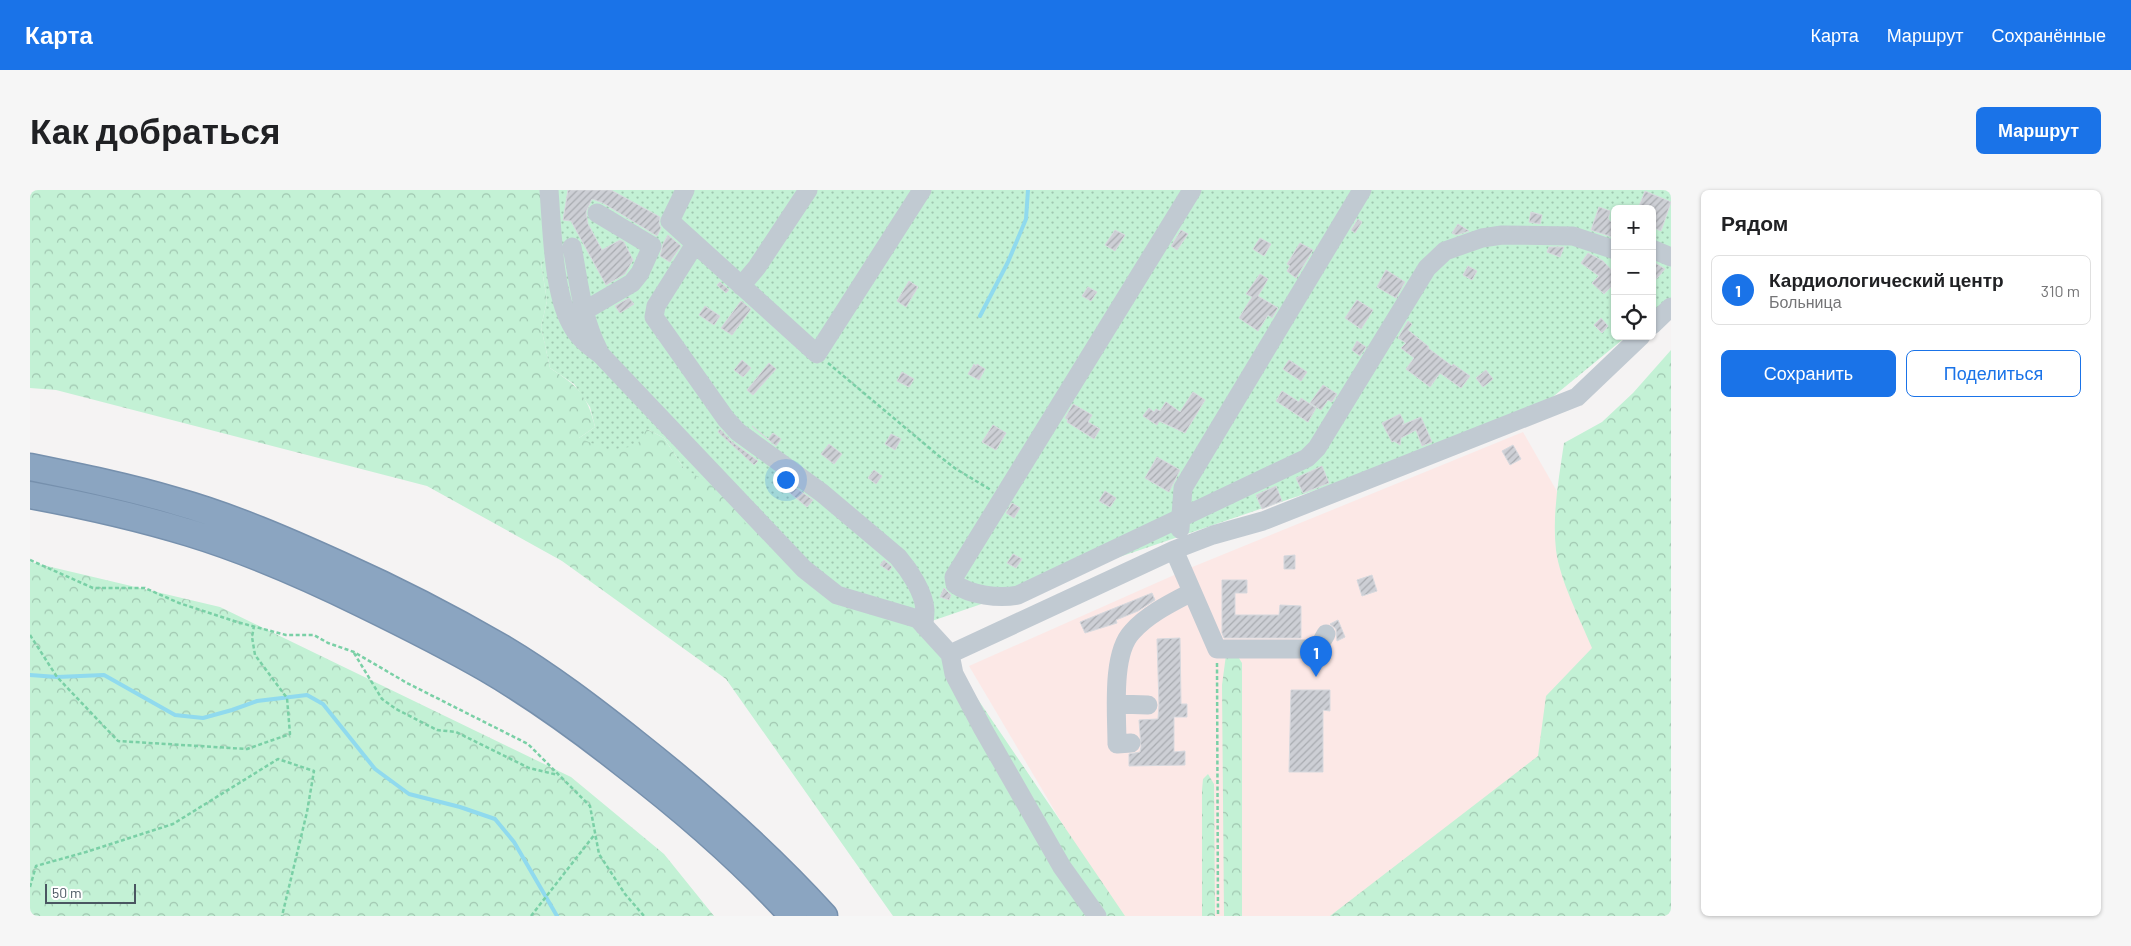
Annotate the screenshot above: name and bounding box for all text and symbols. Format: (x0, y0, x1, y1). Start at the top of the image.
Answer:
text: Карта (25, 20, 93, 49)
text: Карта (1811, 24, 1859, 46)
text: Маршрут (1887, 24, 1963, 46)
text: Сохранённые (1991, 24, 2106, 46)
button: Маршрут (1976, 107, 2101, 154)
text: Как добраться (30, 109, 280, 151)
map controls (1611, 205, 1656, 340)
button: + (1611, 205, 1656, 250)
text: Рядом (1721, 210, 1788, 235)
button: − (1611, 250, 1656, 295)
text: Кардиологический центр (1769, 268, 2004, 291)
text: 1 (1735, 281, 1741, 300)
text: 310 m (2041, 281, 2080, 300)
text: Больница (1769, 292, 1842, 311)
button: locate (1611, 295, 1656, 340)
button: Сохранить (1721, 350, 1896, 397)
button: Поделиться (1906, 350, 2081, 397)
your location (773, 467, 799, 493)
pin: 1 (1300, 636, 1332, 677)
scale bar (45, 881, 136, 904)
text: 50 m (52, 884, 81, 901)

